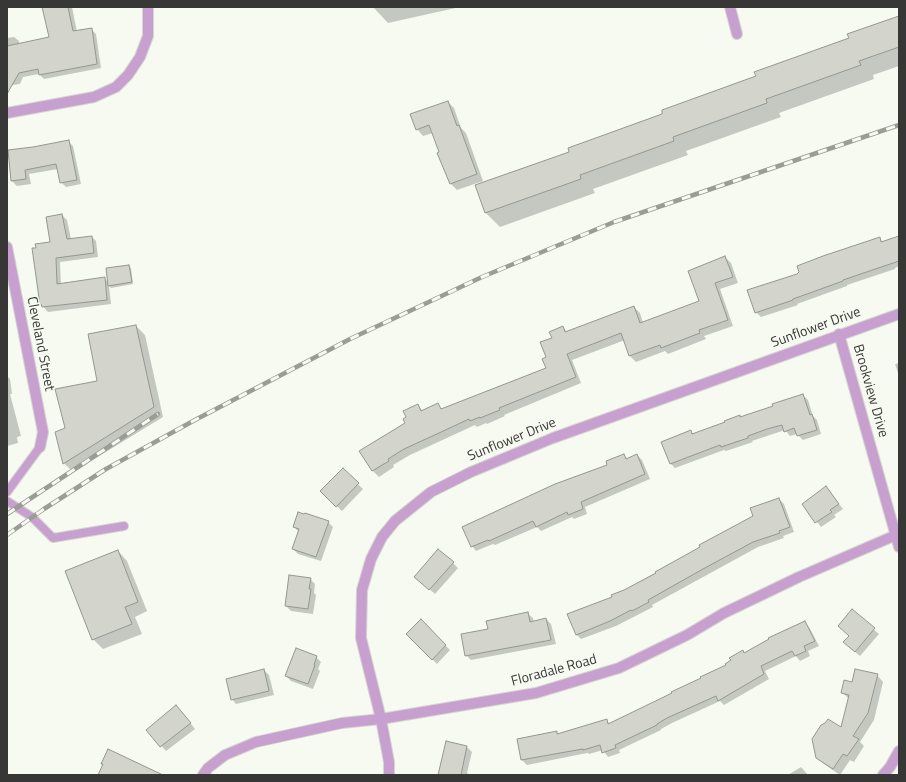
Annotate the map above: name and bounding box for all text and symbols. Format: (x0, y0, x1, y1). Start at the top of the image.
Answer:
street label: Cleveland Street (23, 295, 57, 393)
street label: Sunflower Drive (769, 304, 863, 352)
street label: Brookview Drive (849, 343, 891, 439)
street label: Sunflower Drive (465, 415, 559, 465)
street label: Floradale Road (509, 652, 599, 690)

